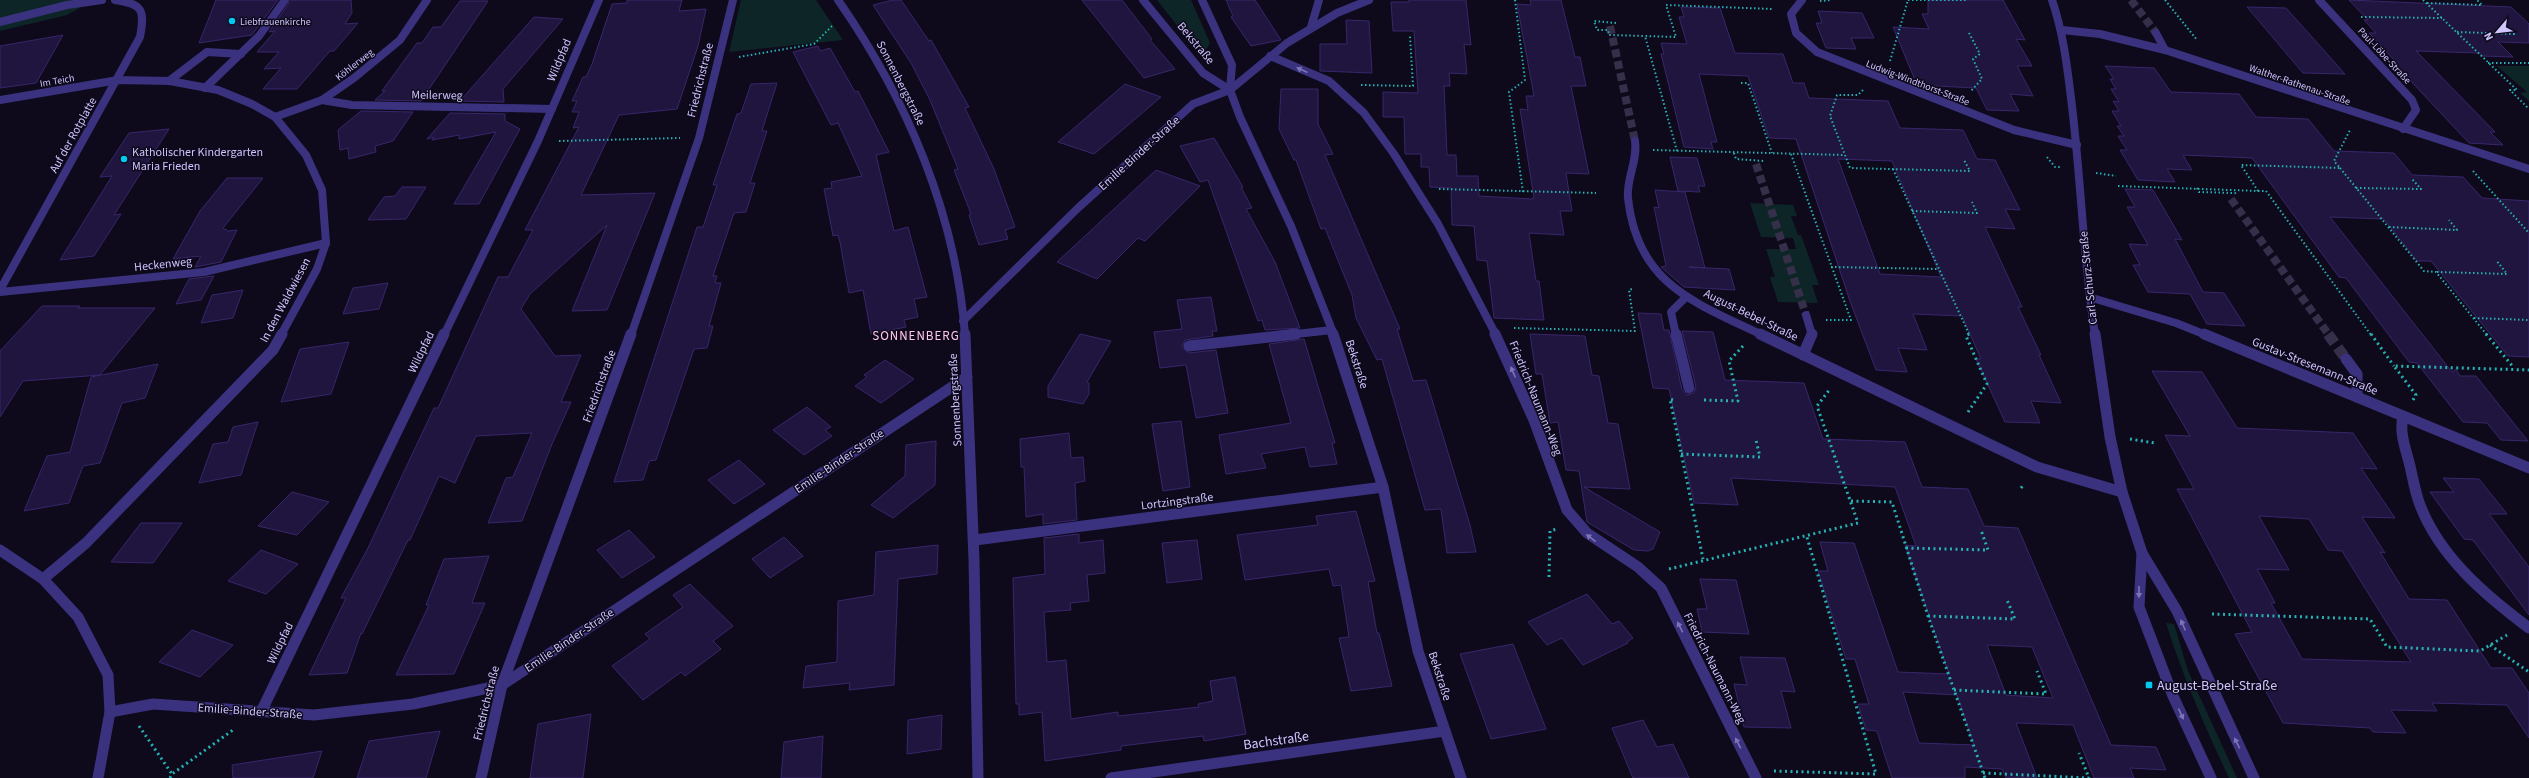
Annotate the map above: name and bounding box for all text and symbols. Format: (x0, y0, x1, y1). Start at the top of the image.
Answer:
north arrow (2477, 12, 2517, 52)
place label: Liebfrauenkirche (240, 15, 311, 29)
marker: Liebfrauenkirche (227, 16, 237, 26)
street label: Bekstraße (1173, 18, 1218, 68)
street label: Paul-Löbe-Straße (2354, 24, 2414, 87)
text: N (2480, 30, 2497, 43)
street label: Wildpfad (543, 36, 576, 84)
street label: Sonnenbergstraße (872, 38, 929, 129)
street label: Friedrichstraße (683, 41, 718, 119)
street label: Köhlerweg (333, 45, 377, 84)
street label: Ludwig-Windthorst-Straße (1864, 57, 1972, 109)
street label: Walther-Rathenau-Straße (2247, 61, 2352, 109)
one-way arrow (1297, 67, 1308, 73)
street label: Im Teich (39, 71, 76, 91)
street label: Meilerweg (411, 87, 463, 104)
street label: Auf der Rotplatte (46, 94, 101, 176)
street label: Emilie-Binder-Straße (1095, 112, 1184, 195)
place label: Katholischer Kindergarten Maria Frieden (132, 144, 263, 175)
marker: Katholischer Kindergarten Maria Frieden (119, 154, 129, 164)
street label: Carl-Schurz-Straße (2075, 230, 2102, 326)
street label: Heckenweg (133, 253, 193, 276)
street label: In den Waldwiesen (256, 255, 315, 346)
street label: August-Bebel-Straße (1701, 285, 1801, 346)
district label: SONNENBERG (872, 327, 960, 345)
street label: Wildpfad (404, 328, 439, 376)
street label: Gustav-Stresemann-Straße (2249, 333, 2380, 400)
street label: Bekstraße (1341, 337, 1372, 391)
street label: Friedrich-Naumann-Weg (1505, 338, 1566, 458)
street label: Friedrichstraße (578, 347, 620, 425)
street label: Sonnenbergstraße (945, 353, 966, 447)
one-way arrow (1510, 366, 1516, 378)
street label: Emilie-Binder-Straße (791, 425, 887, 498)
street label: Lortzingstraße (1140, 489, 1214, 514)
one-way arrow (1586, 533, 1597, 542)
one-way arrow (2136, 586, 2142, 599)
street label: Emilie-Binder-Straße (521, 604, 617, 677)
street label: Friedrich-Naumann-Weg (1679, 610, 1750, 727)
street label: Wildpfad (263, 619, 298, 667)
one-way arrow (2180, 619, 2186, 630)
one-way arrow (1677, 621, 1683, 633)
street label: Bekstraße (1424, 649, 1455, 703)
street label: Friedrichstraße (469, 664, 504, 742)
place label: August-Bebel-Straße (2157, 676, 2277, 696)
marker: August-Bebel-Straße (2144, 680, 2154, 690)
street label: Emilie-Binder-Straße (197, 699, 303, 724)
one-way arrow (2178, 708, 2185, 720)
street label: Bachstraße (1242, 726, 1310, 755)
one-way arrow (1735, 737, 1741, 749)
one-way arrow (2234, 737, 2240, 749)

